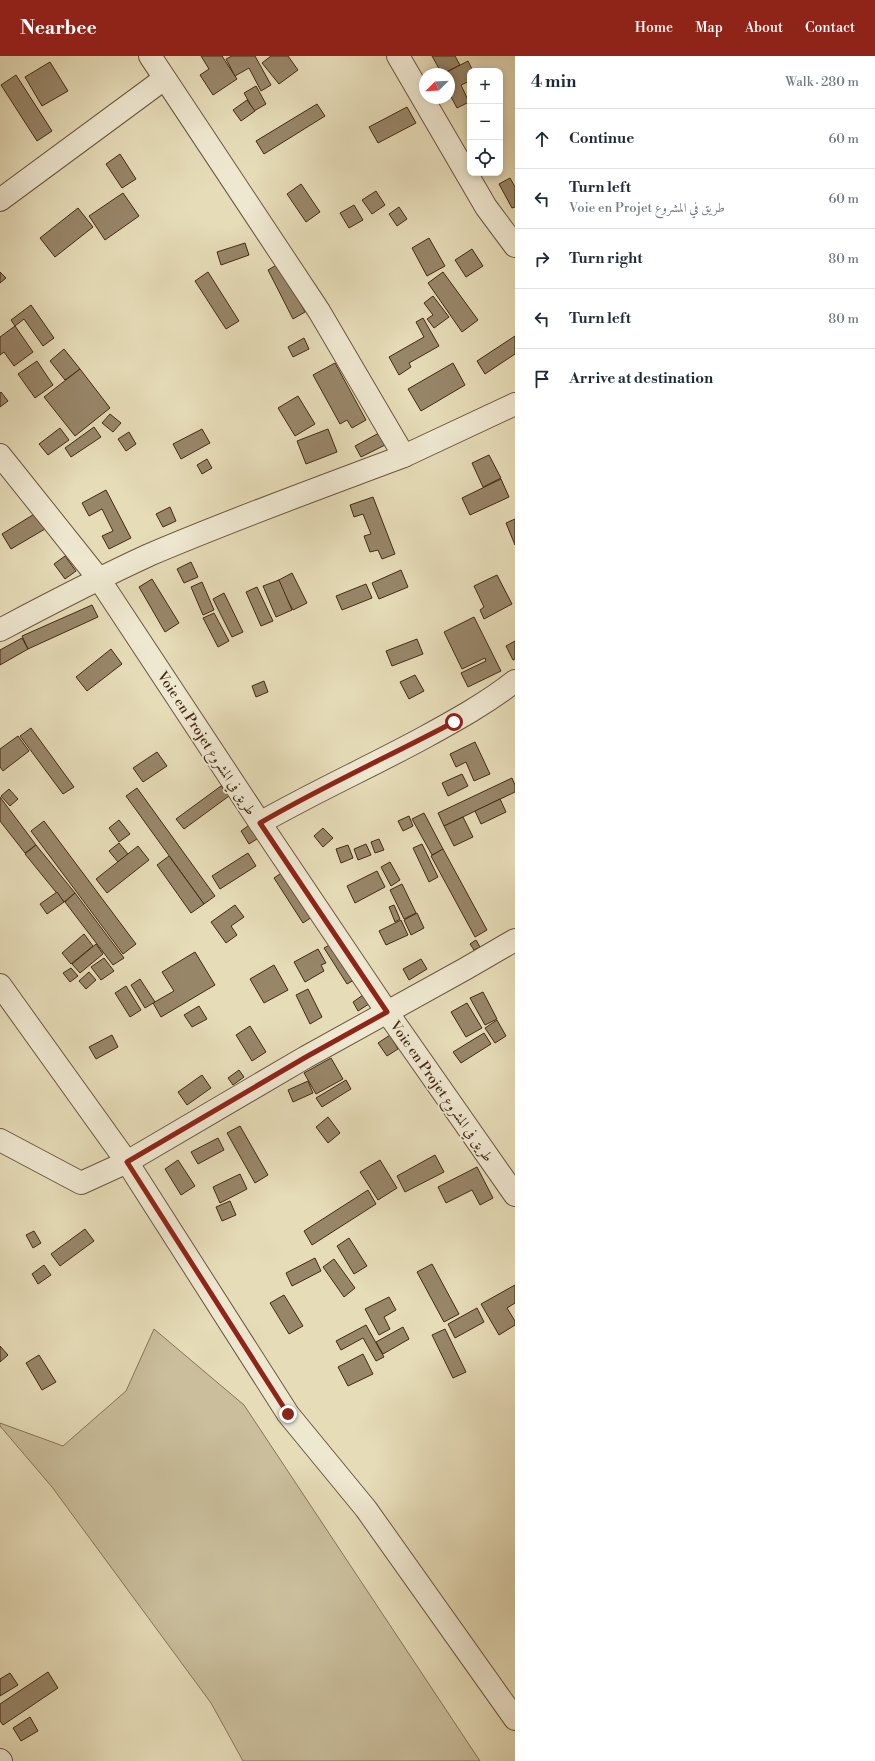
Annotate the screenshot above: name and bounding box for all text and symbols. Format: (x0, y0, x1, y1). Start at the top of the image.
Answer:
text: Nearbee (20, 16, 97, 40)
text: Home (635, 19, 673, 37)
text: Map (695, 19, 723, 37)
text: About (745, 19, 783, 37)
text: Contact (805, 19, 855, 37)
north arrow (419, 68, 455, 104)
map controls (467, 68, 503, 176)
button: + (467, 68, 503, 104)
text: 4 min (531, 71, 576, 93)
text: Walk · 280 m (785, 74, 859, 90)
button: − (467, 104, 503, 140)
icon: ahead (531, 128, 553, 150)
text: Continue (569, 129, 634, 148)
text: 60 m (828, 131, 859, 147)
button: locate (467, 140, 503, 176)
text: Turn left (569, 178, 631, 197)
icon: left (531, 188, 553, 210)
text: 60 m (828, 191, 859, 207)
text: Voie en Projet طريق في المشروع (569, 200, 725, 216)
icon: right (531, 248, 553, 270)
text: Turn right (569, 249, 643, 268)
text: 80 m (828, 251, 859, 267)
icon: left (531, 308, 553, 330)
text: Turn left (569, 309, 631, 328)
text: 80 m (828, 311, 859, 327)
icon: arrive (531, 368, 553, 390)
text: Arrive at destination (569, 369, 713, 388)
street label: Voie en Projet طريق في المشروع (151, 667, 259, 820)
route start (445, 713, 463, 731)
street label: Voie en Projet طريق في المشروع (383, 1017, 497, 1167)
route end (279, 1405, 297, 1423)

